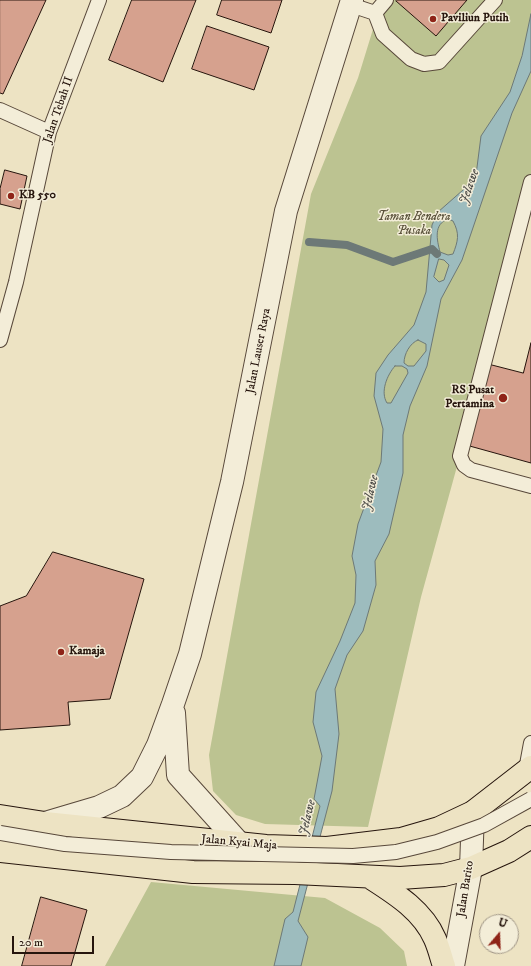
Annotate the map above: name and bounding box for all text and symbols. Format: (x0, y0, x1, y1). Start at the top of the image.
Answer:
place label: Paviliun Putih (441, 12, 509, 26)
marker: Paviliun Putih (428, 14, 438, 24)
street label: Jalan Tebah II (41, 75, 77, 145)
water label: Jelawe (456, 167, 484, 207)
place label: KB 550 (19, 189, 56, 203)
marker: KB 550 (6, 191, 16, 201)
park label: Taman Bendera Pusaka (378, 211, 450, 239)
street label: Jalan Lauser Raya (244, 307, 274, 395)
place label: RS Pusat Pertamina (445, 384, 494, 412)
marker: RS Pusat Pertamina (497, 392, 509, 404)
water label: Jelawe (359, 474, 383, 512)
place label: Kamaja (69, 645, 105, 659)
marker: Kamaja (56, 647, 66, 657)
water label: Jelawe (296, 799, 320, 837)
street label: Jalan Kyai Maja (201, 833, 277, 853)
street label: Jalan Barito (454, 860, 478, 918)
north arrow (479, 914, 519, 954)
text: U (496, 916, 509, 932)
scale bar (14, 928, 96, 954)
text: 20 m (19, 935, 43, 950)

